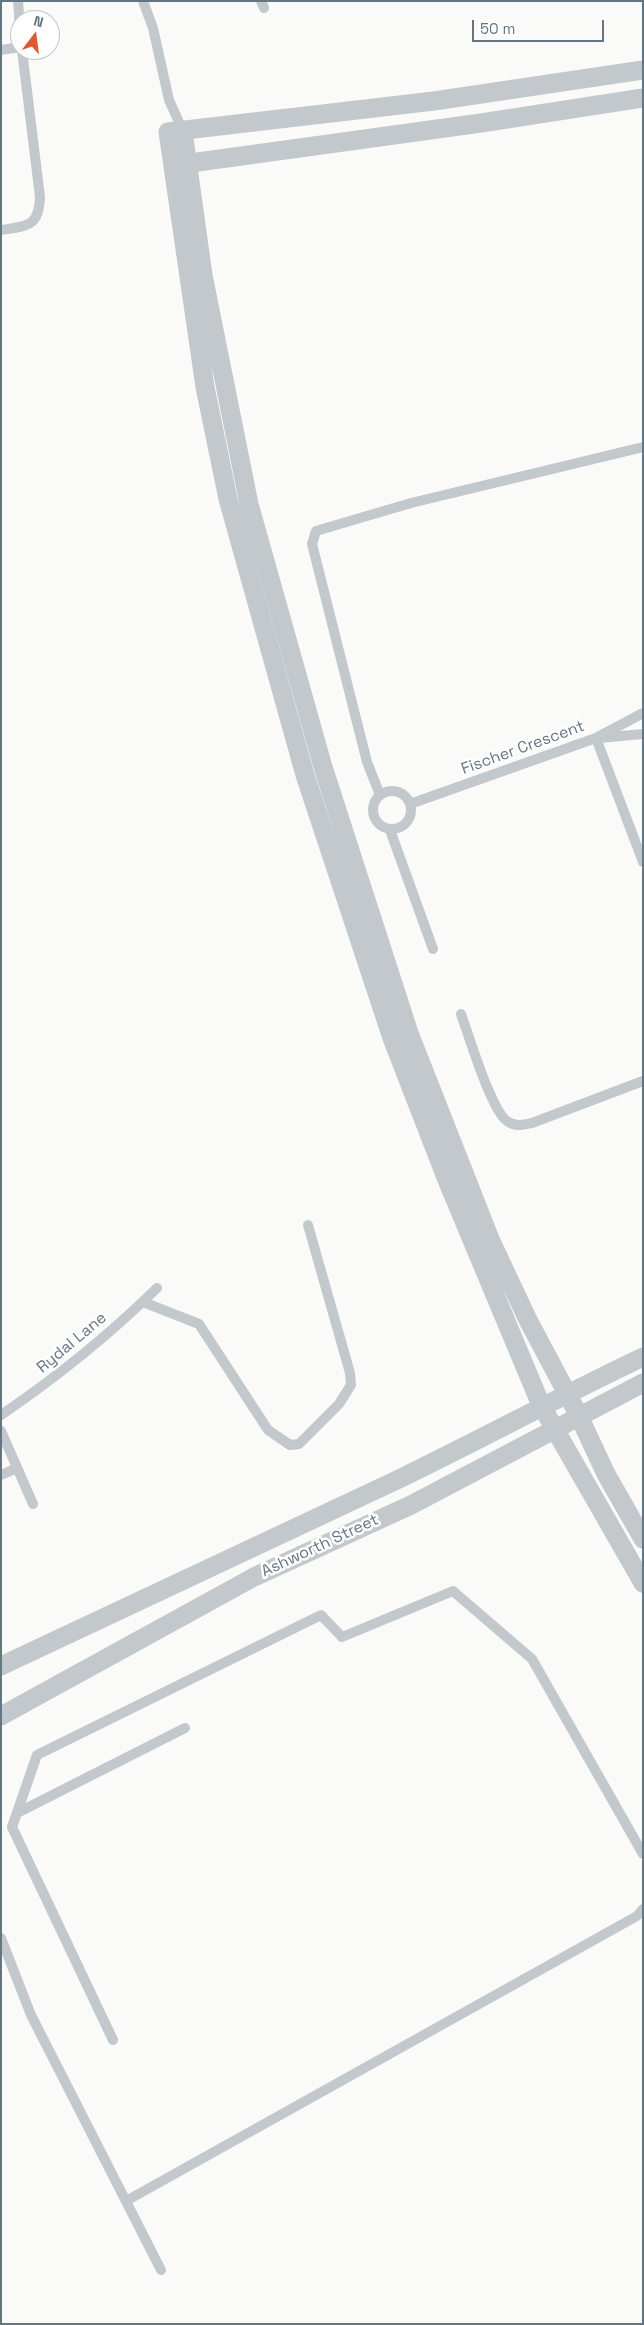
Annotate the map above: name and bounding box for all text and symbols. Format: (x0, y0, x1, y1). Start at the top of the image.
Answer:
north arrow (10, 10, 60, 60)
scale bar (474, 10, 606, 42)
text: N (32, 12, 45, 31)
text: 50 m (480, 19, 515, 38)
street label: Fischer Crescent (459, 717, 587, 779)
street label: Rydal Lane (33, 1308, 111, 1378)
street label: Ashworth Street (258, 1510, 382, 1582)

